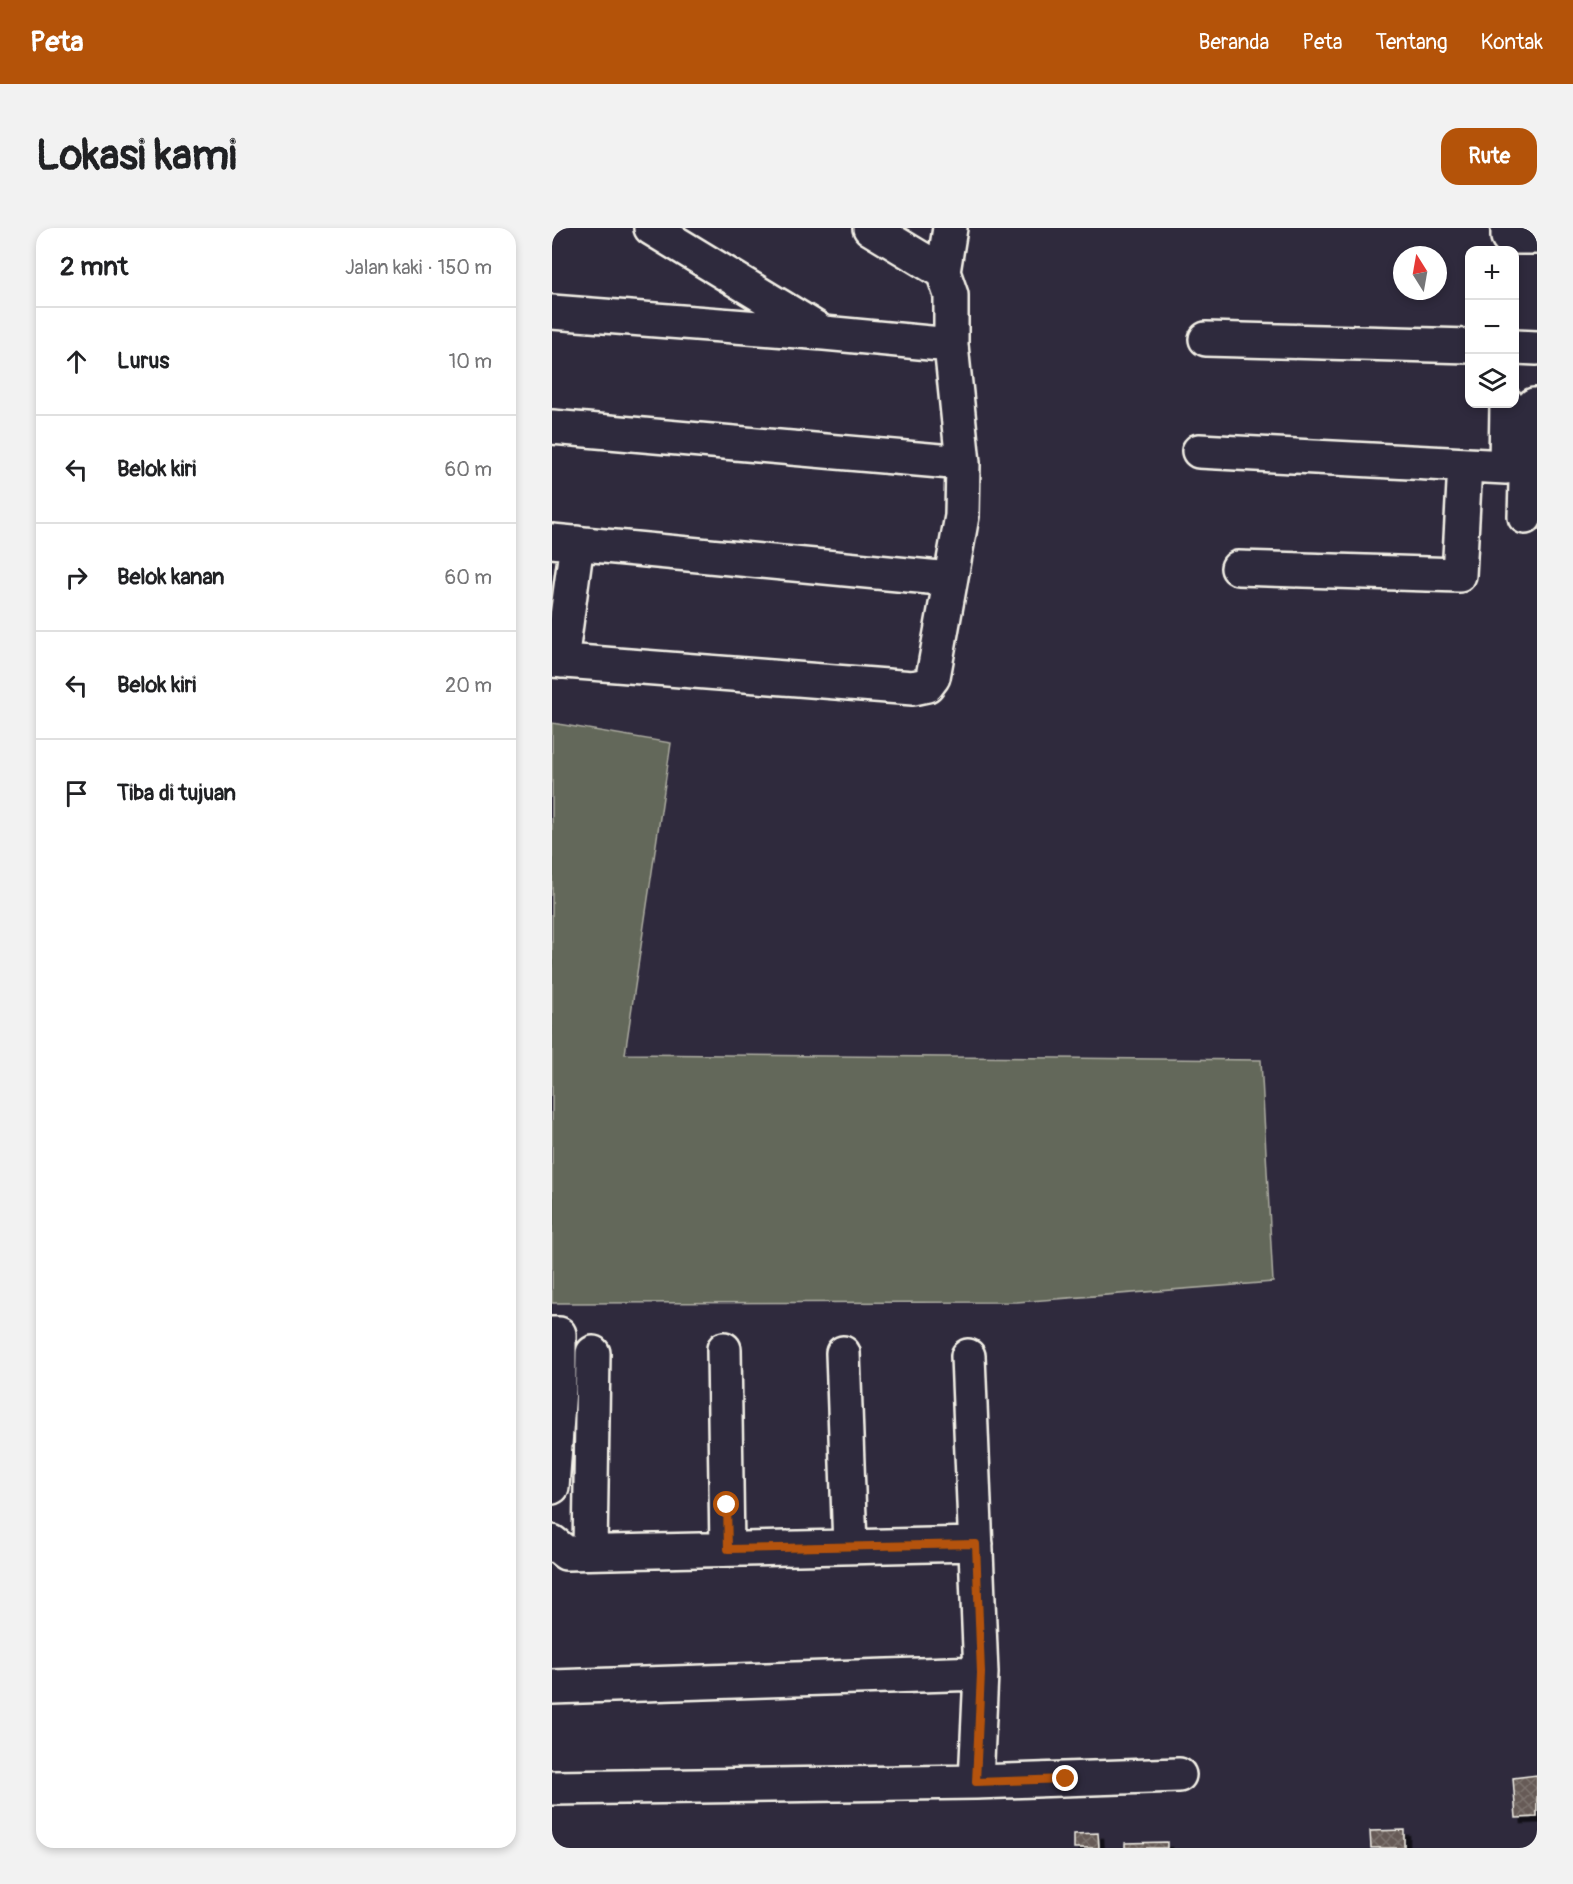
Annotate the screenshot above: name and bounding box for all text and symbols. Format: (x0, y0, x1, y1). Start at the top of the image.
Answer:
text: Peta (30, 25, 84, 60)
text: Beranda (1199, 29, 1269, 56)
text: Peta (1302, 29, 1343, 56)
text: Tentang (1376, 29, 1448, 56)
text: Kontak (1481, 29, 1543, 56)
button: Rute (1441, 128, 1537, 185)
text: Lokasi kami (36, 130, 236, 182)
north arrow (1393, 246, 1447, 300)
map controls (1465, 246, 1519, 408)
button: + (1465, 246, 1519, 300)
text: 2 mnt (60, 251, 128, 283)
text: Jalan kaki · 150 m (345, 255, 492, 280)
button: − (1465, 300, 1519, 354)
icon: ahead (60, 345, 93, 378)
text: Lurus (117, 347, 169, 375)
text: 10 m (448, 349, 492, 374)
button: layers (1465, 354, 1519, 408)
icon: left (60, 453, 93, 486)
text: Belok kiri (117, 455, 196, 483)
text: 60 m (445, 457, 492, 482)
icon: right (60, 561, 93, 594)
text: Belok kanan (117, 563, 225, 591)
text: 60 m (445, 565, 492, 590)
icon: left (60, 669, 93, 702)
text: Belok kiri (117, 671, 196, 699)
text: 20 m (445, 673, 492, 698)
icon: arrive (60, 777, 93, 810)
text: Tiba di tujuan (117, 779, 236, 807)
route start (713, 1491, 739, 1517)
route end (1052, 1765, 1078, 1791)

